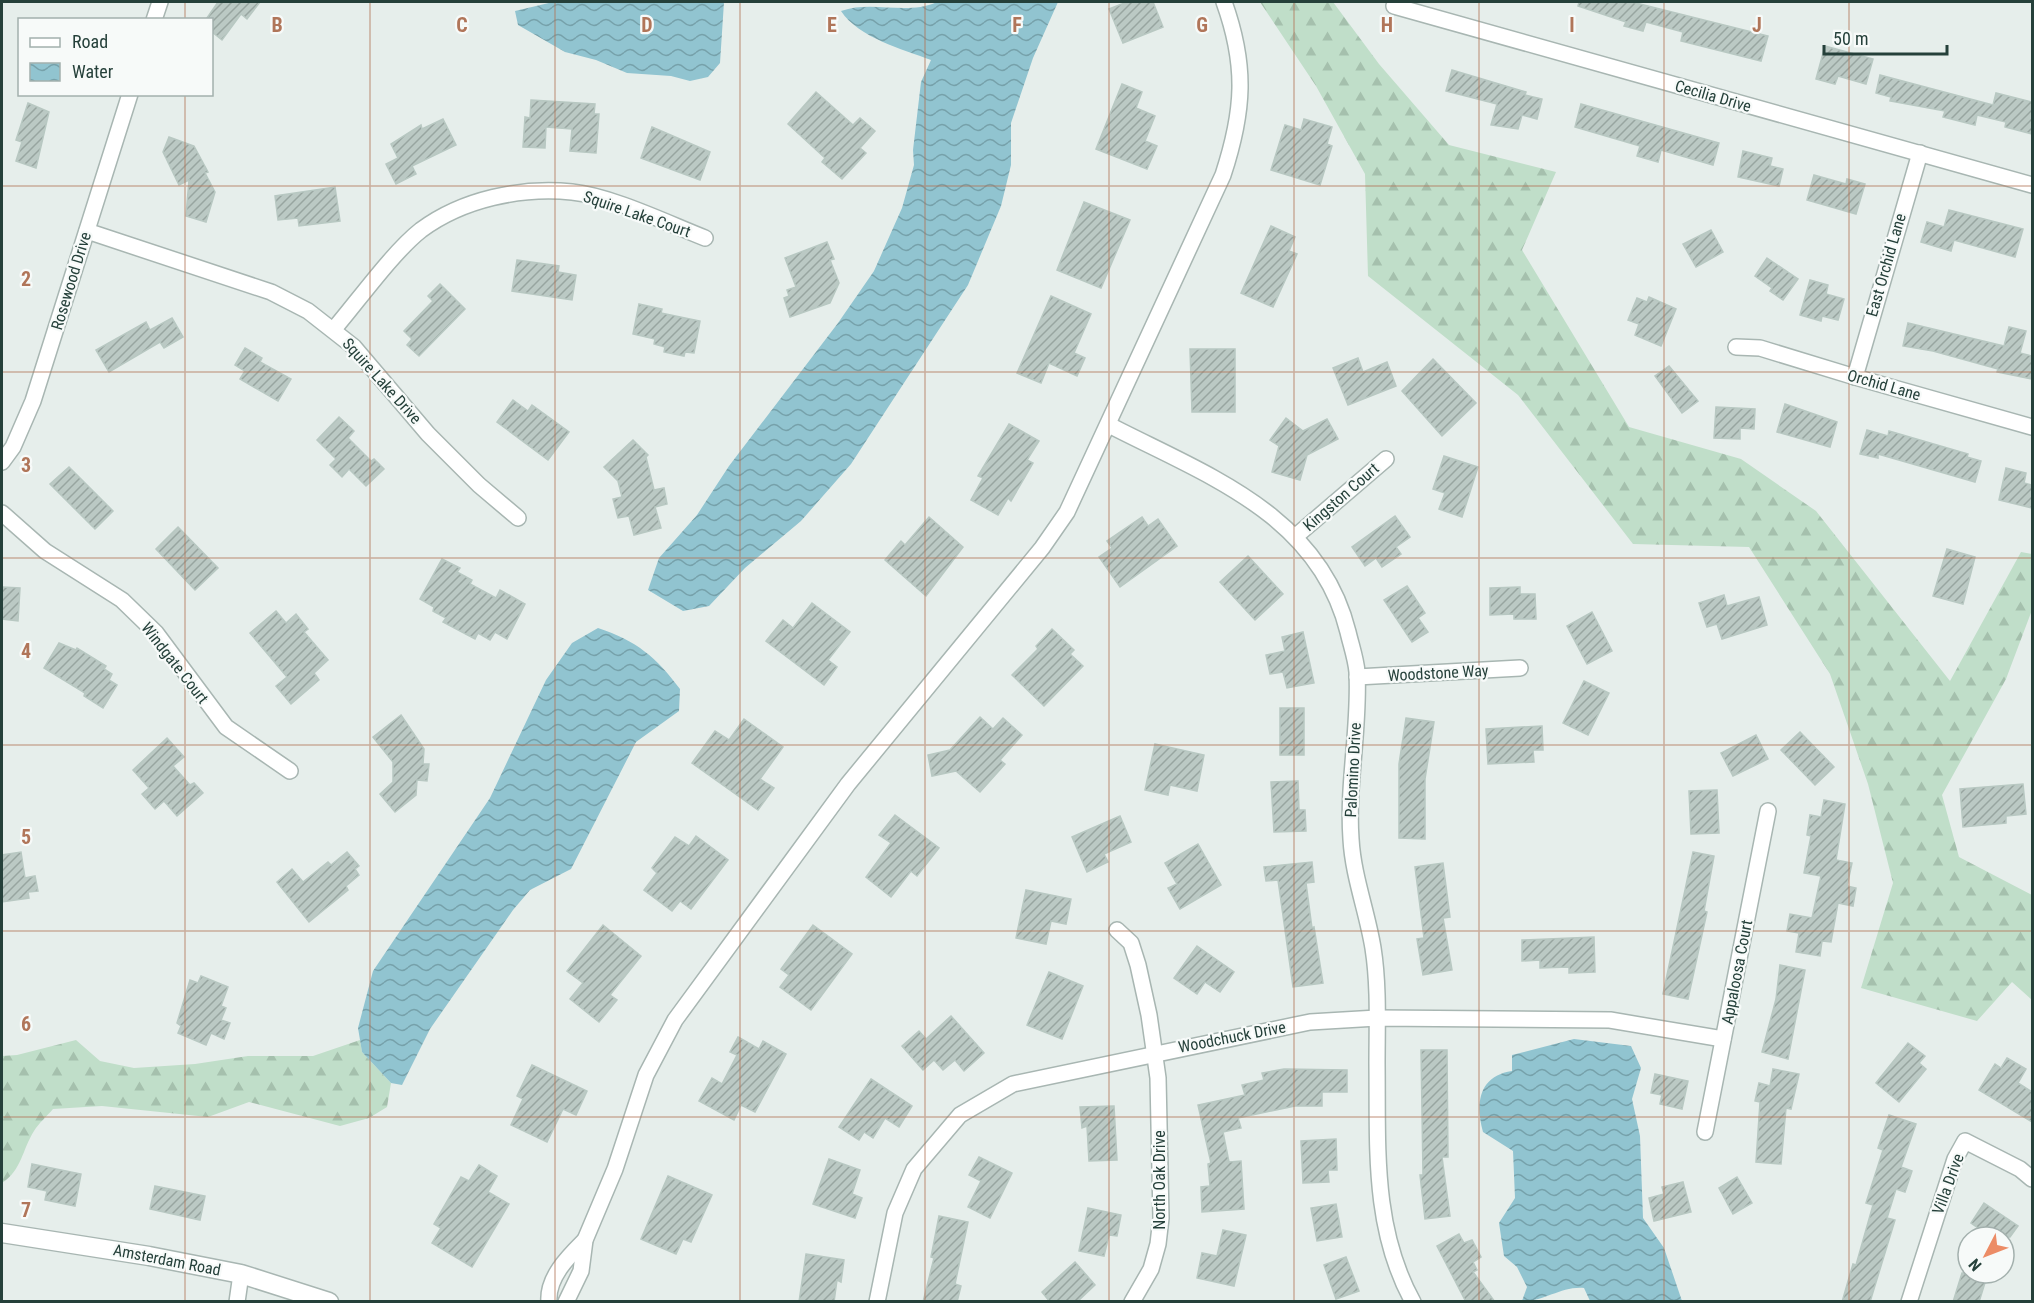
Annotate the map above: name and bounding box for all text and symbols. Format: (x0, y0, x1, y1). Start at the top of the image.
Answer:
text: B (271, 13, 283, 37)
text: C (456, 13, 468, 37)
text: D (641, 13, 653, 37)
text: E (827, 13, 837, 37)
text: F (1012, 13, 1022, 37)
text: G (1196, 13, 1208, 37)
text: H (1381, 13, 1393, 37)
text: I (1569, 13, 1575, 37)
text: J (1752, 13, 1762, 37)
legend (18, 18, 213, 96)
scale bar (1824, 18, 1947, 56)
text: 50 m (1833, 28, 1868, 49)
text: Road (72, 31, 108, 52)
text: Water (72, 61, 114, 82)
street label: Cecilia Drive (1673, 76, 1753, 116)
street label: Squire Lake Court (581, 187, 693, 241)
street label: East Orchid Lane (1862, 211, 1910, 319)
street label: Rosewood Drive (47, 230, 95, 332)
text: 2 (21, 267, 31, 291)
street label: Squire Lake Drive (338, 334, 426, 428)
street label: Orchid Lane (1845, 365, 1923, 405)
text: 3 (21, 453, 31, 477)
street label: Kingston Court (1299, 459, 1383, 535)
street label: Windgate Court (137, 619, 213, 708)
text: 4 (21, 639, 31, 663)
street label: Woodstone Way (1387, 661, 1489, 685)
street label: Palomino Drive (1341, 722, 1365, 818)
text: 5 (21, 825, 31, 849)
street label: Appaloosa Court (1718, 918, 1756, 1026)
text: 6 (21, 1012, 31, 1036)
street label: Woodchuck Drive (1177, 1017, 1287, 1057)
street label: North Oak Drive (1150, 1130, 1169, 1230)
street label: Villa Drive (1928, 1151, 1968, 1217)
text: 7 (21, 1198, 31, 1222)
north arrow (1956, 1225, 2016, 1285)
street label: Amsterdam Road (112, 1240, 222, 1280)
text: N (1965, 1255, 1986, 1275)

